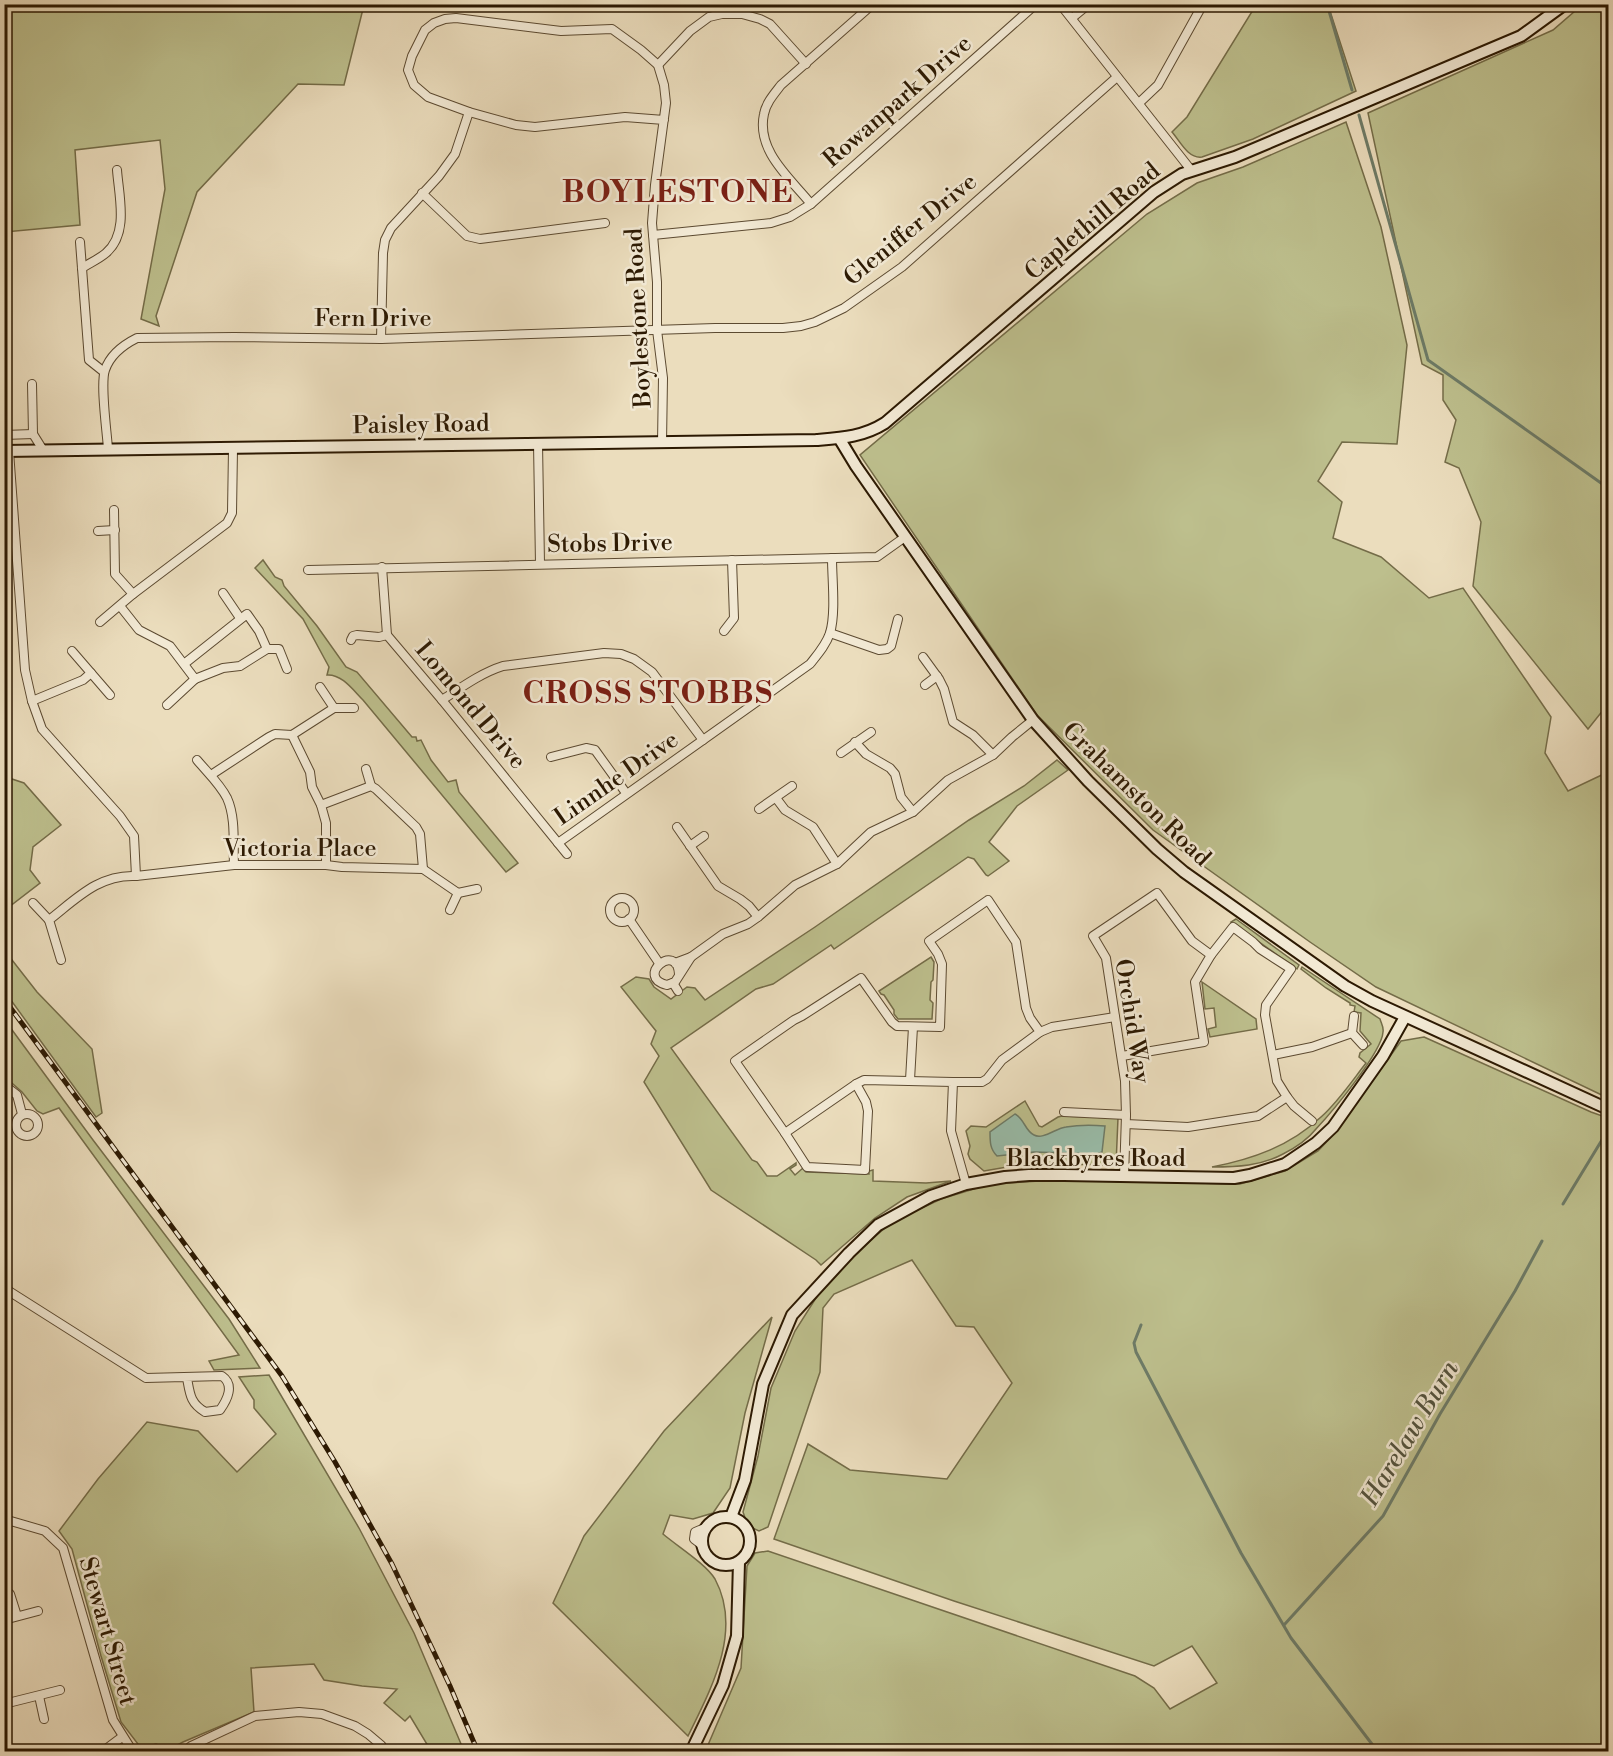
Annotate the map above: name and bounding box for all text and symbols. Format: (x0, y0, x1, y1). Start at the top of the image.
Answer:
street label: Rowanpark Drive (817, 29, 978, 175)
street label: Caplethill Road (1019, 156, 1167, 287)
street label: Gleniffer Drive (838, 167, 983, 293)
district label: BOYLESTONE (562, 174, 794, 212)
street label: Boylestone Road (619, 227, 659, 410)
street label: Fern Drive (314, 304, 432, 334)
street label: Paisley Road (352, 409, 490, 441)
street label: Stobs Drive (547, 528, 673, 560)
street label: Lomond Drive (408, 636, 532, 776)
district label: CROSS STOBBS (522, 675, 774, 713)
street label: Grahamston Road (1056, 716, 1217, 873)
street label: Linnhe Drive (549, 725, 685, 833)
street label: Victoria Place (222, 834, 377, 864)
street label: Orchid Way (1107, 957, 1157, 1086)
street label: Blackbyres Road (1005, 1144, 1186, 1174)
water label: Harelaw Burn (1353, 1355, 1466, 1513)
street label: Stewart Street (72, 1554, 143, 1709)

